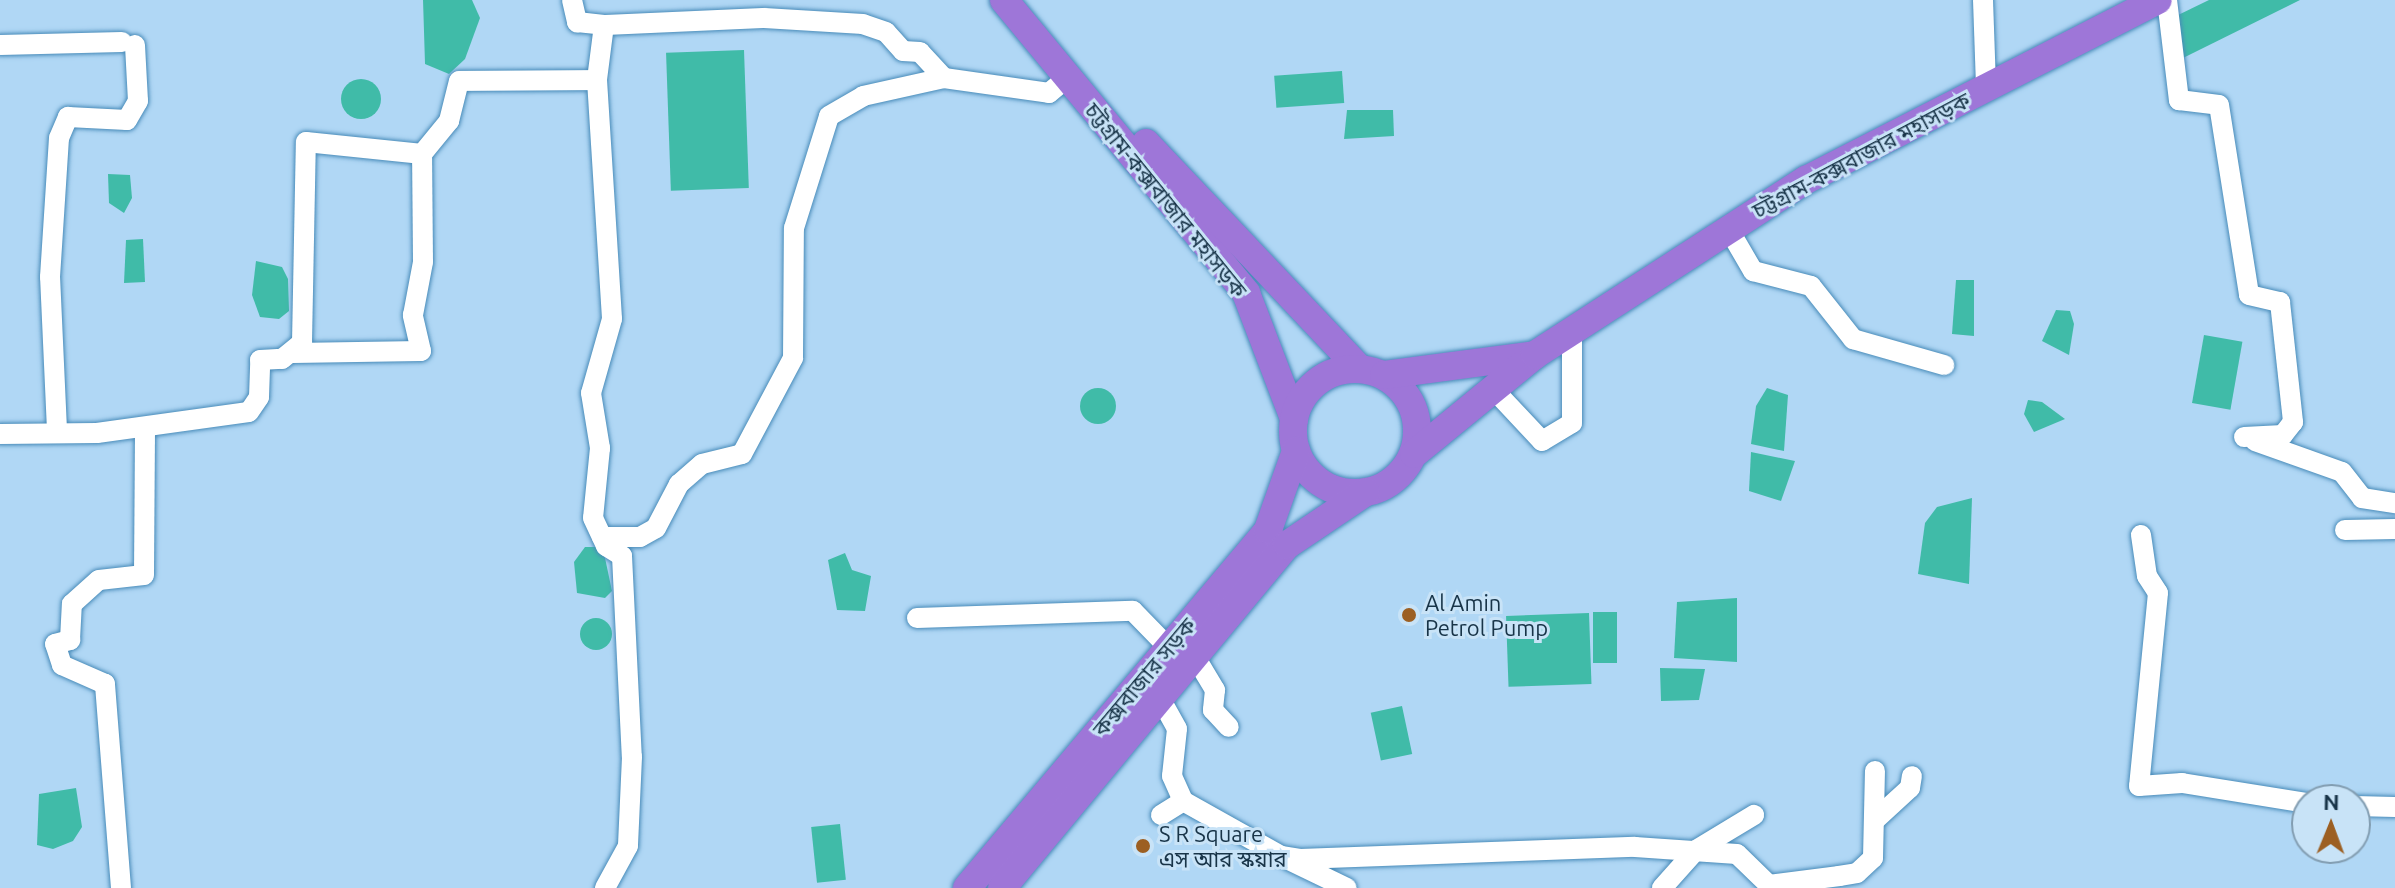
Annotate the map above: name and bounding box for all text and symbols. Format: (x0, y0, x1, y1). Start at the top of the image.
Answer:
street label: চট্টগ্রাম-কক্সবাজার মহাসড়ক (1748, 86, 1974, 224)
street label: চট্টগ্রাম-কক্সবাজার মহাসড়ক (1079, 97, 1253, 303)
place label: Al Amin Petrol Pump (1425, 589, 1548, 640)
marker: Al Amin Petrol Pump (1400, 606, 1418, 624)
street label: কক্সবাজার সড়ক (1087, 612, 1201, 742)
north arrow (2291, 784, 2371, 864)
text: N (2323, 789, 2340, 814)
place label: S R Square এস আর স্কয়ার (1159, 820, 1287, 872)
marker: S R Square এস আর স্কয়ার (1134, 837, 1152, 855)

